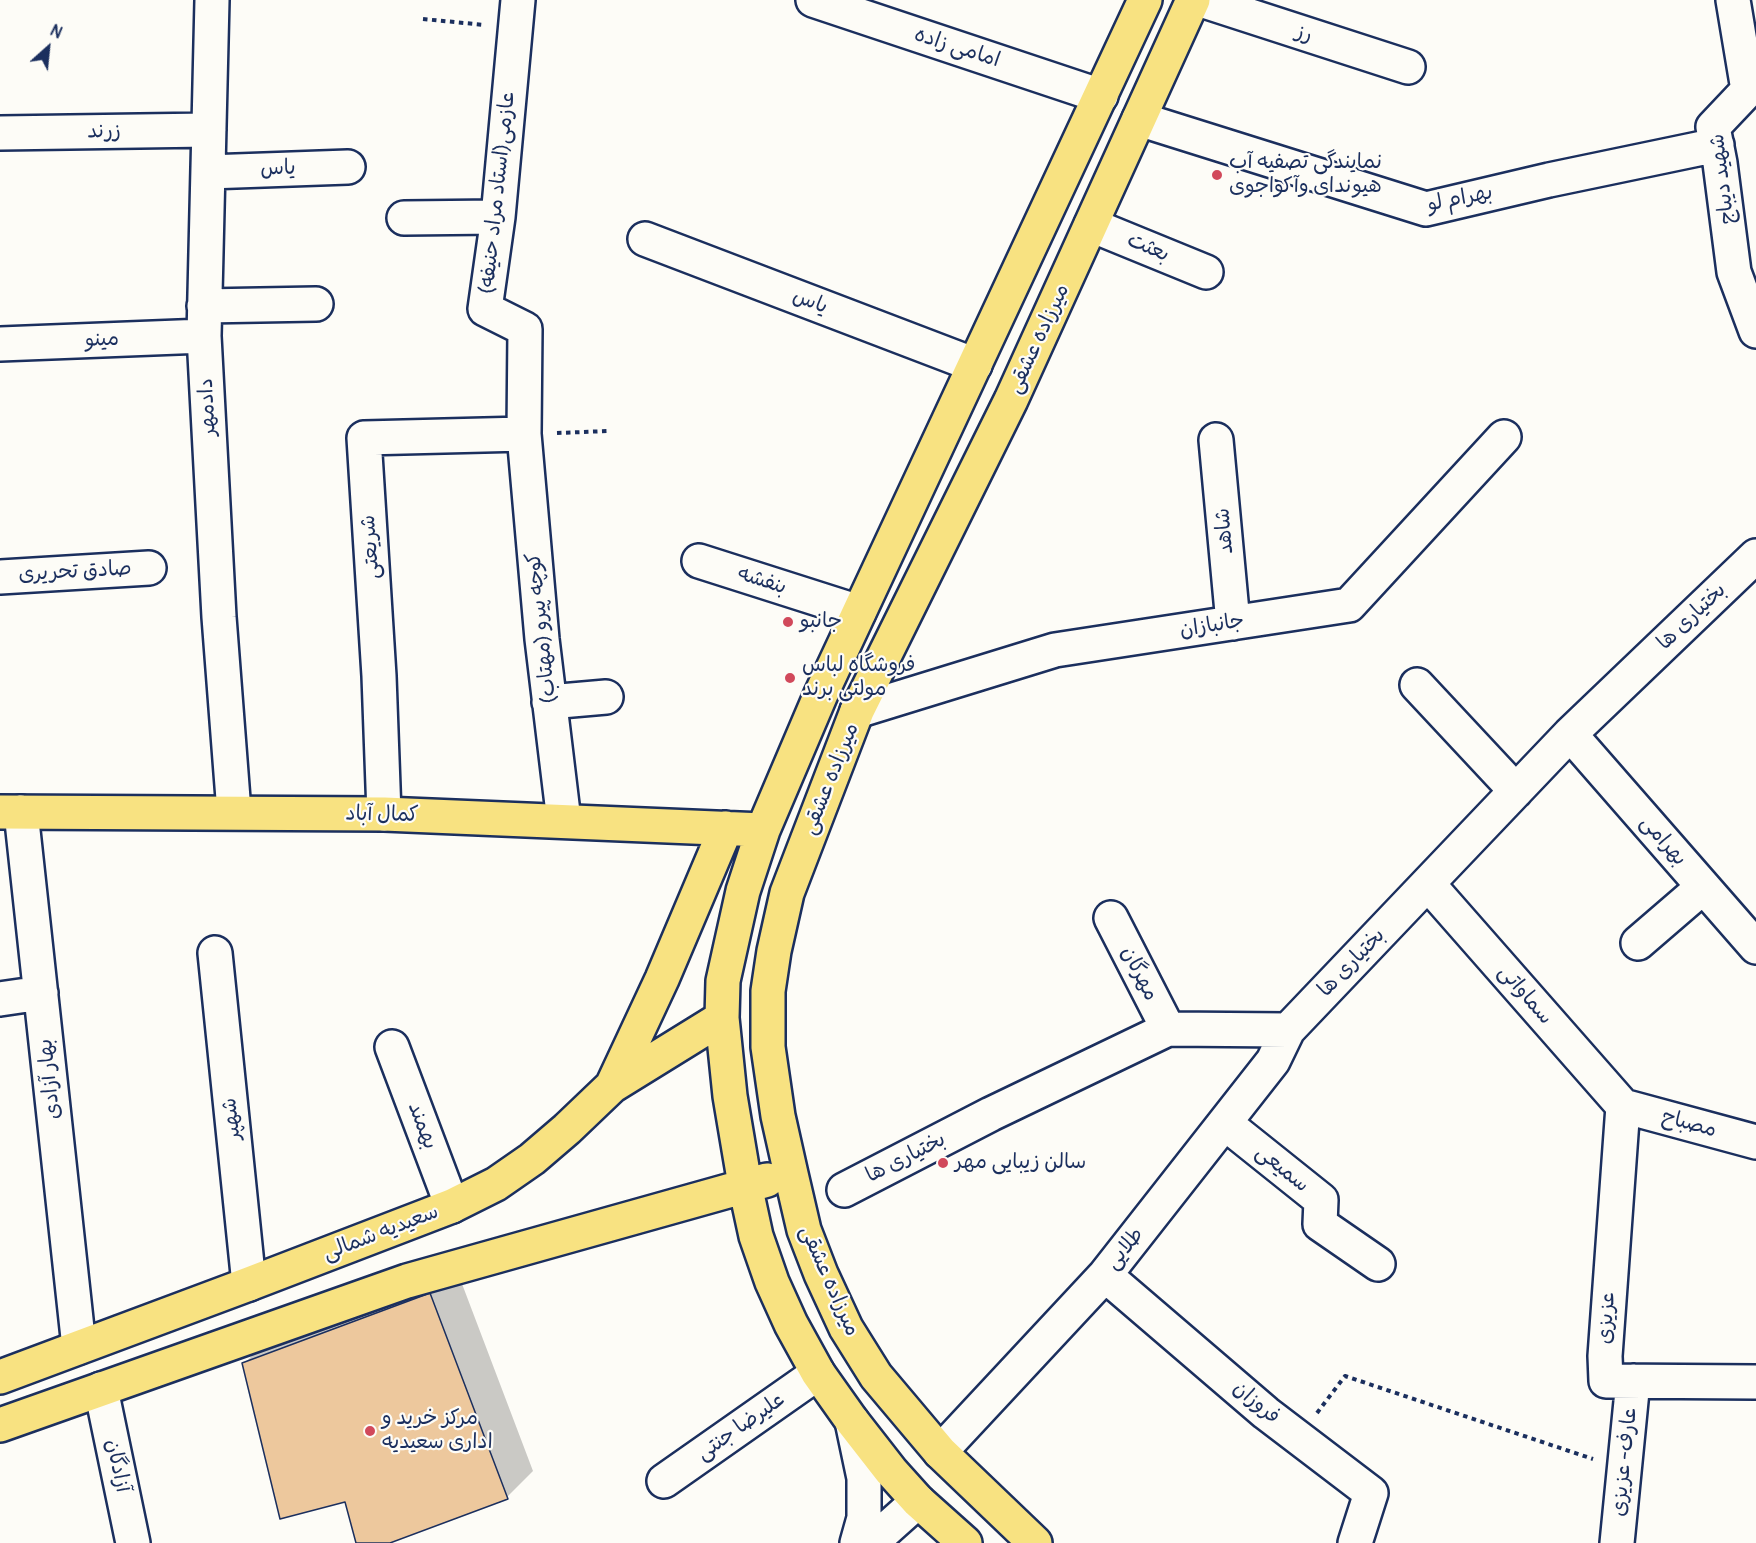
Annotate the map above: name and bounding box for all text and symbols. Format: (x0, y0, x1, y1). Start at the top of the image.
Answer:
north arrow (18, 18, 78, 78)
street label: رز (1292, 20, 1316, 48)
text: N (47, 21, 66, 43)
street label: امامی زاده (911, 22, 1003, 74)
street label: عازمی(استاد مراد حنیفه) (475, 90, 521, 296)
street label: زرند (87, 119, 121, 145)
street label: شهید دیباج (1705, 132, 1741, 226)
place label: نمایندگی تصفیه آب هیوندای وآکواجوی (1229, 150, 1382, 200)
street label: یاس (260, 156, 296, 182)
marker: نمایندگی تصفیه آب هیوندای وآکواجوی (1210, 168, 1224, 182)
street label: بهرام لو (1425, 180, 1495, 218)
street label: بعثت (1123, 228, 1173, 268)
street label: میرزاده عشقی (1003, 280, 1075, 398)
street label: یاس (789, 284, 831, 320)
street label: مینو (84, 327, 120, 353)
street label: دادمهر (194, 378, 222, 436)
street label: شاهد (1210, 507, 1240, 555)
street label: شریعتی (356, 514, 386, 580)
street label: کوچه پیرو (مهتاب) (522, 551, 562, 705)
street label: صادق تحریری (18, 556, 132, 588)
street label: بنفشه (734, 561, 790, 601)
street label: بختیاری ها (1652, 578, 1732, 656)
street label: جانبازان (1178, 608, 1246, 644)
place label: جانبو (800, 609, 842, 635)
marker: جانبو (781, 615, 795, 629)
place label: فروشگاه لباس مولتی برند (802, 653, 916, 703)
marker: فروشگاه لباس مولتی برند (783, 671, 797, 685)
street label: میرزاده عشقی (797, 720, 865, 838)
street label: کمال آباد (345, 802, 419, 828)
street label: بهرامی (1634, 810, 1692, 872)
street label: بختیاری ها (1313, 923, 1391, 1003)
street label: مهرگان (1115, 943, 1163, 1005)
street label: سماواتی (1492, 960, 1558, 1030)
street label: بهار آزادی (33, 1037, 67, 1121)
street label: شهپر (217, 1097, 247, 1141)
street label: بهمند (402, 1099, 442, 1153)
street label: مصباح (1659, 1105, 1719, 1143)
street label: بختیاری ها (862, 1127, 950, 1189)
street label: سمیعی (1250, 1140, 1314, 1198)
place label: سالن زیبایی مهر (955, 1150, 1086, 1176)
marker: سالن زیبایی مهر (936, 1156, 950, 1170)
street label: سعیدیه شمالی (320, 1199, 442, 1267)
street label: میرزاده عشقی (793, 1222, 865, 1340)
street label: طلایی (1100, 1223, 1150, 1275)
street label: عزیزی (1593, 1291, 1621, 1345)
street label: فروزان (1227, 1376, 1285, 1430)
street label: علیرضا جنتی (692, 1387, 790, 1467)
place label: مرکز خرید و اداری سعیدیه (382, 1406, 493, 1456)
street label: عارف- عزیزی (1607, 1406, 1643, 1518)
marker: مرکز خرید و اداری سعیدیه (363, 1424, 377, 1438)
street label: آزادگان (99, 1437, 135, 1495)

